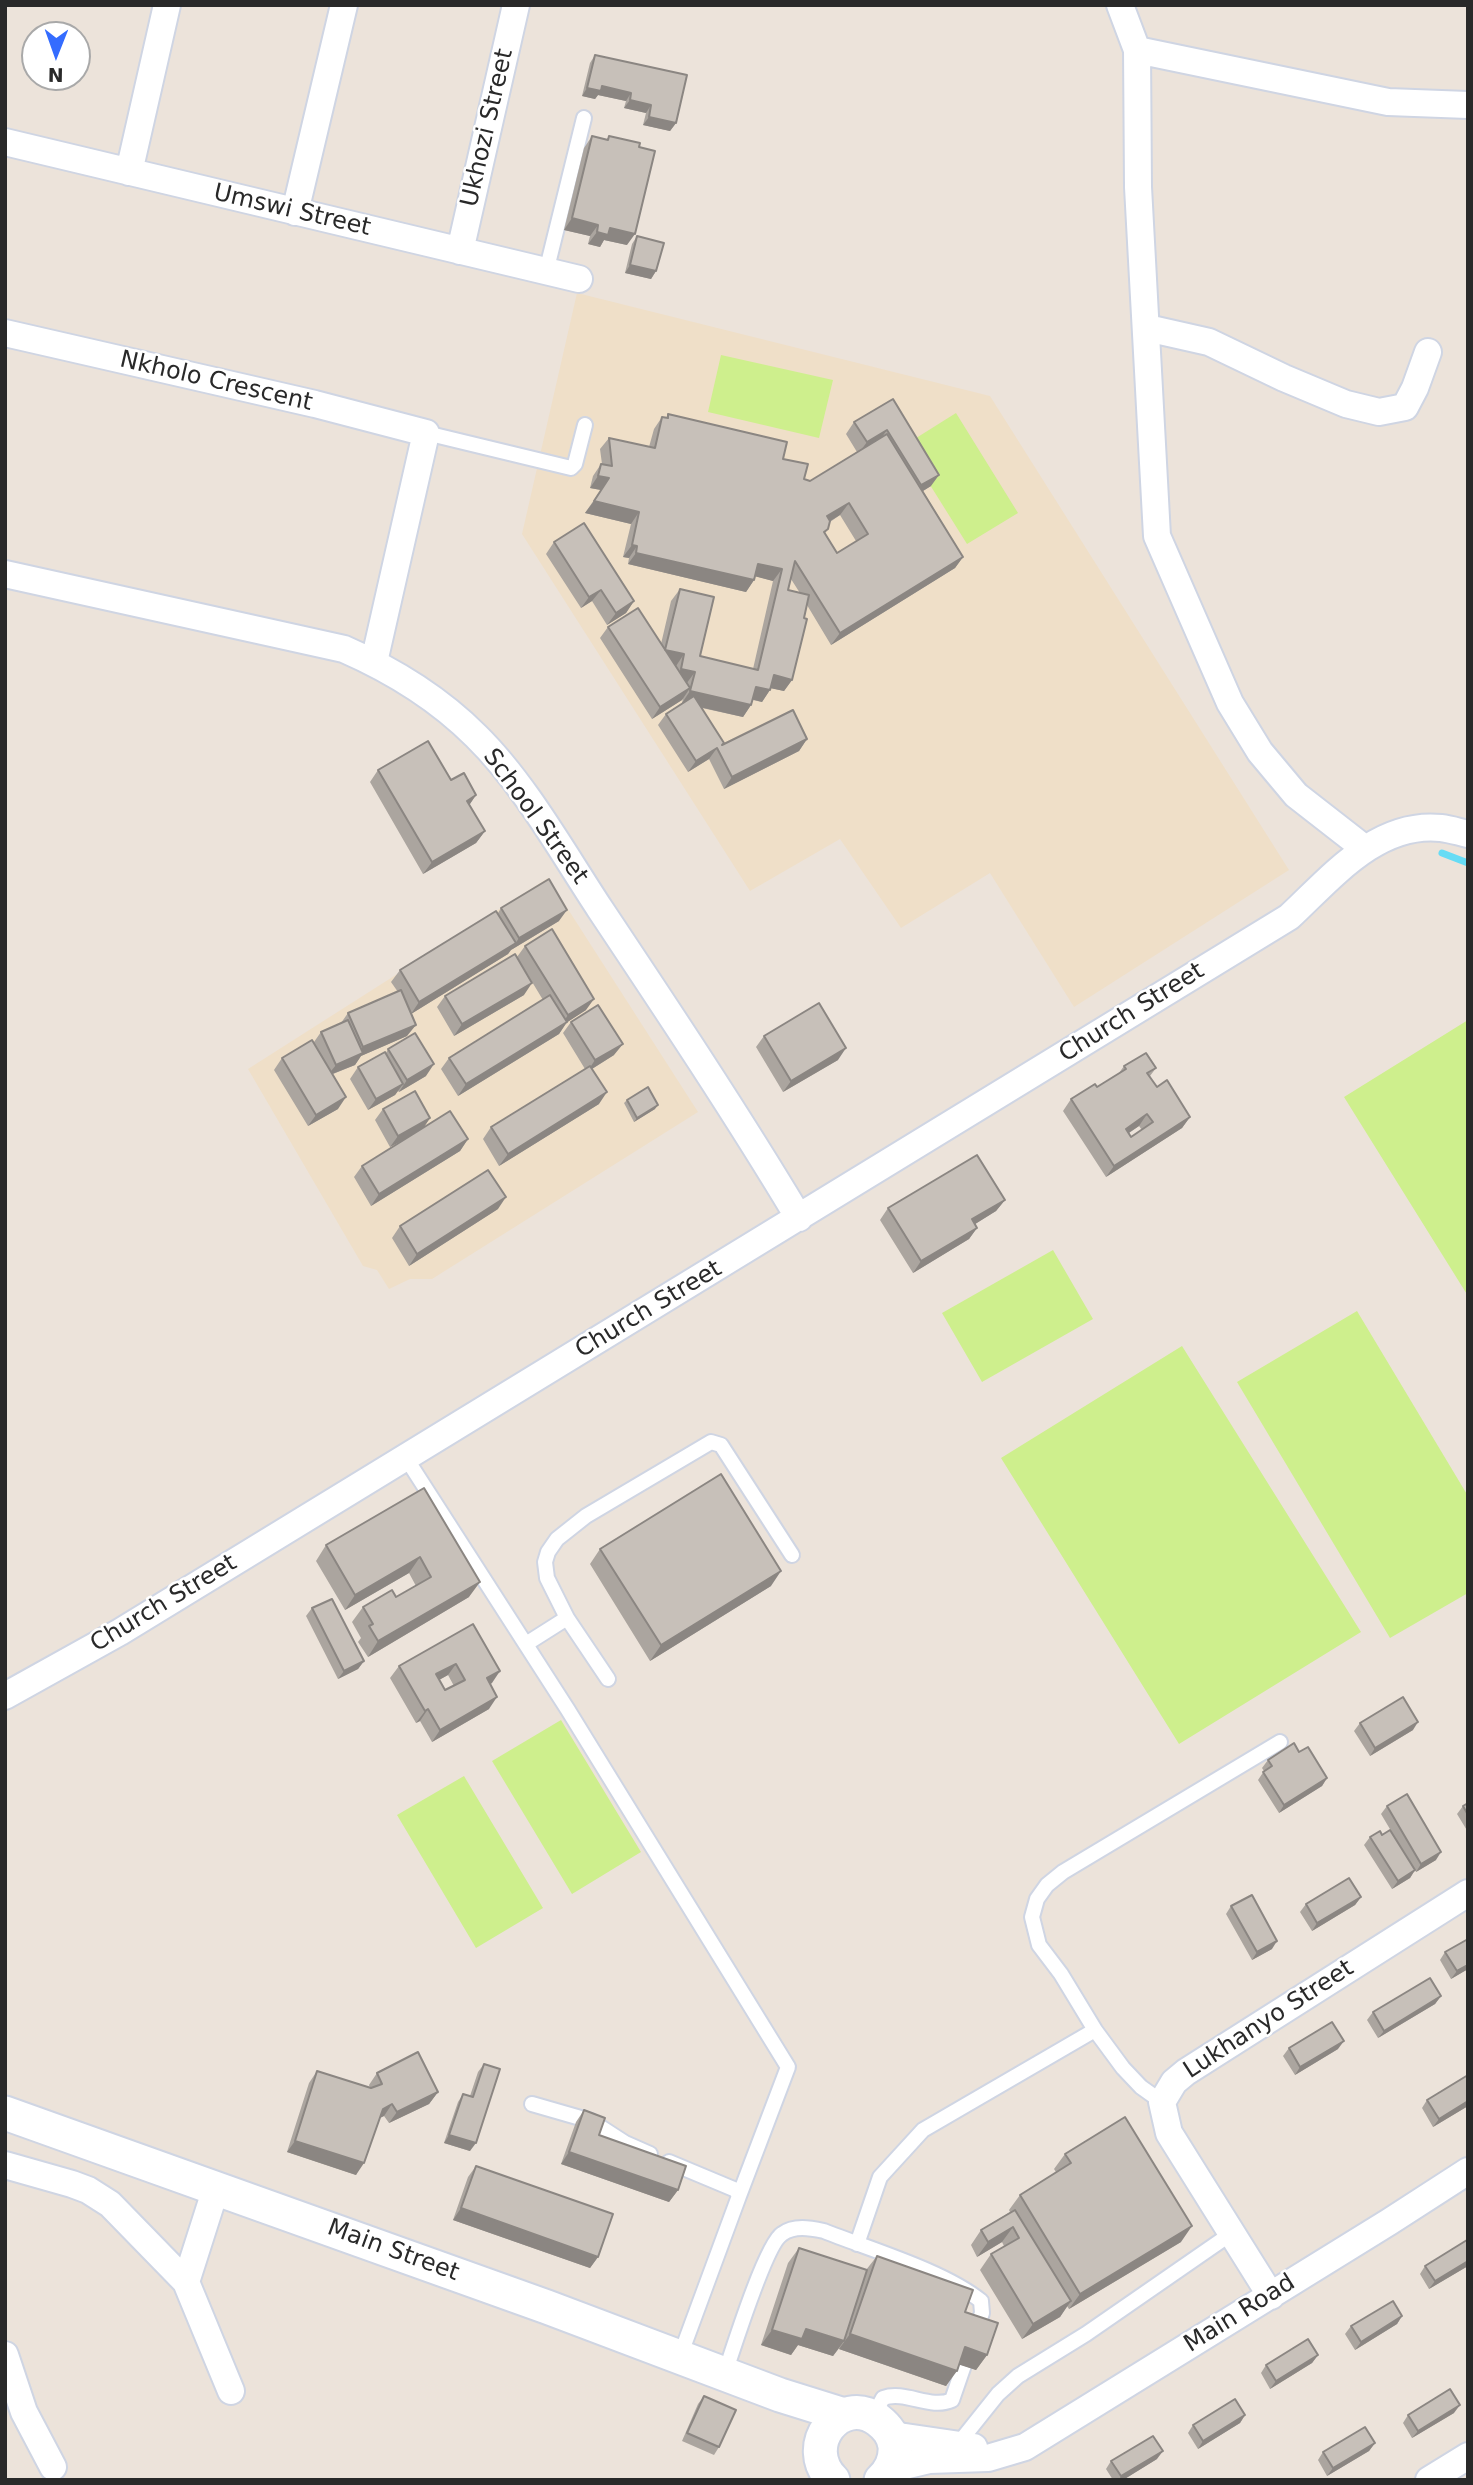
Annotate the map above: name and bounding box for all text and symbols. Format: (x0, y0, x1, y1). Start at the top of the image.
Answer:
north arrow (21, 21, 91, 91)
street label: Ukhozi Street (456, 46, 520, 210)
text: N (48, 64, 64, 86)
street label: Umswi Street (211, 179, 373, 243)
street label: Nkholo Crescent (117, 346, 315, 418)
street label: School Street (476, 744, 594, 890)
street label: Church Street (1054, 957, 1210, 1069)
street label: Church Street (571, 1255, 727, 1365)
street label: Church Street (86, 1549, 242, 1659)
street label: Lukhanyo Street (1179, 1954, 1359, 2086)
street label: Main Street (323, 2214, 463, 2288)
street label: Main Road (1179, 2269, 1301, 2359)

